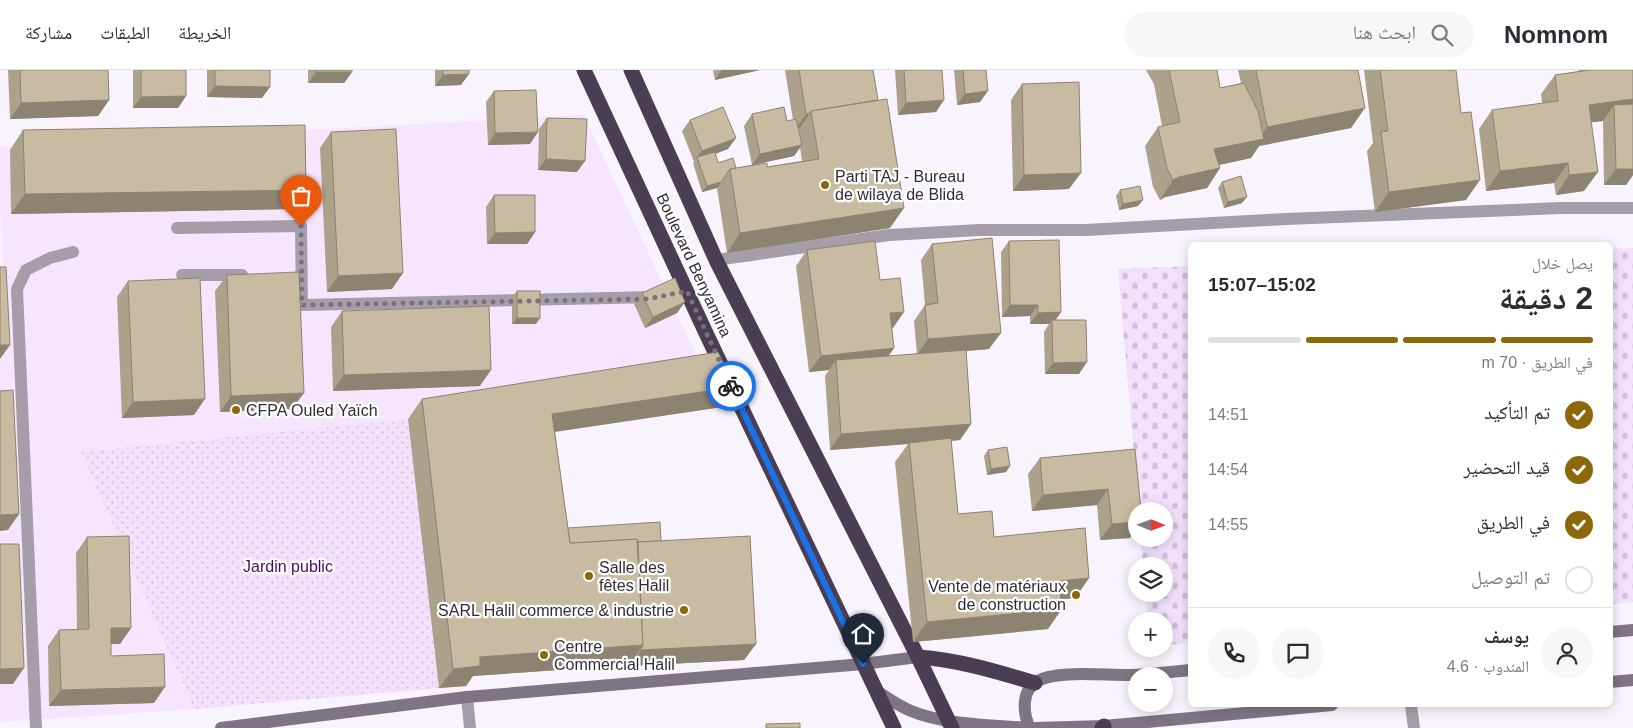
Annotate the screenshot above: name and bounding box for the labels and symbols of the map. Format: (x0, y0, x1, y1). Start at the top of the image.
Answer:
place label: Parti TAJ - Bureau de wilaya de Blida (835, 168, 965, 203)
pin (280, 175, 322, 226)
marker: Parti TAJ - Bureau de wilaya de Blida (819, 179, 831, 191)
street label: Boulevard Benyamina (653, 190, 735, 340)
courier (706, 361, 756, 411)
place label: CFPA Ouled Yaïch (246, 402, 378, 419)
marker: CFPA Ouled Yaïch (230, 404, 242, 416)
north arrow (1128, 502, 1172, 548)
park label: Jardin public (243, 558, 333, 575)
place label: Salle des fêtes Halil (599, 559, 669, 594)
marker: Salle des fêtes Halil (583, 570, 595, 582)
place label: Vente de matériaux de construction (928, 578, 1066, 613)
marker: Vente de matériaux de construction (1070, 589, 1082, 601)
place label: SARL Halil commerce & industrie (438, 602, 674, 619)
marker: SARL Halil commerce & industrie (678, 604, 690, 616)
pin (842, 613, 884, 664)
place label: Centre Commercial Halil (554, 638, 675, 673)
marker: Centre Commercial Halil (538, 649, 550, 661)

